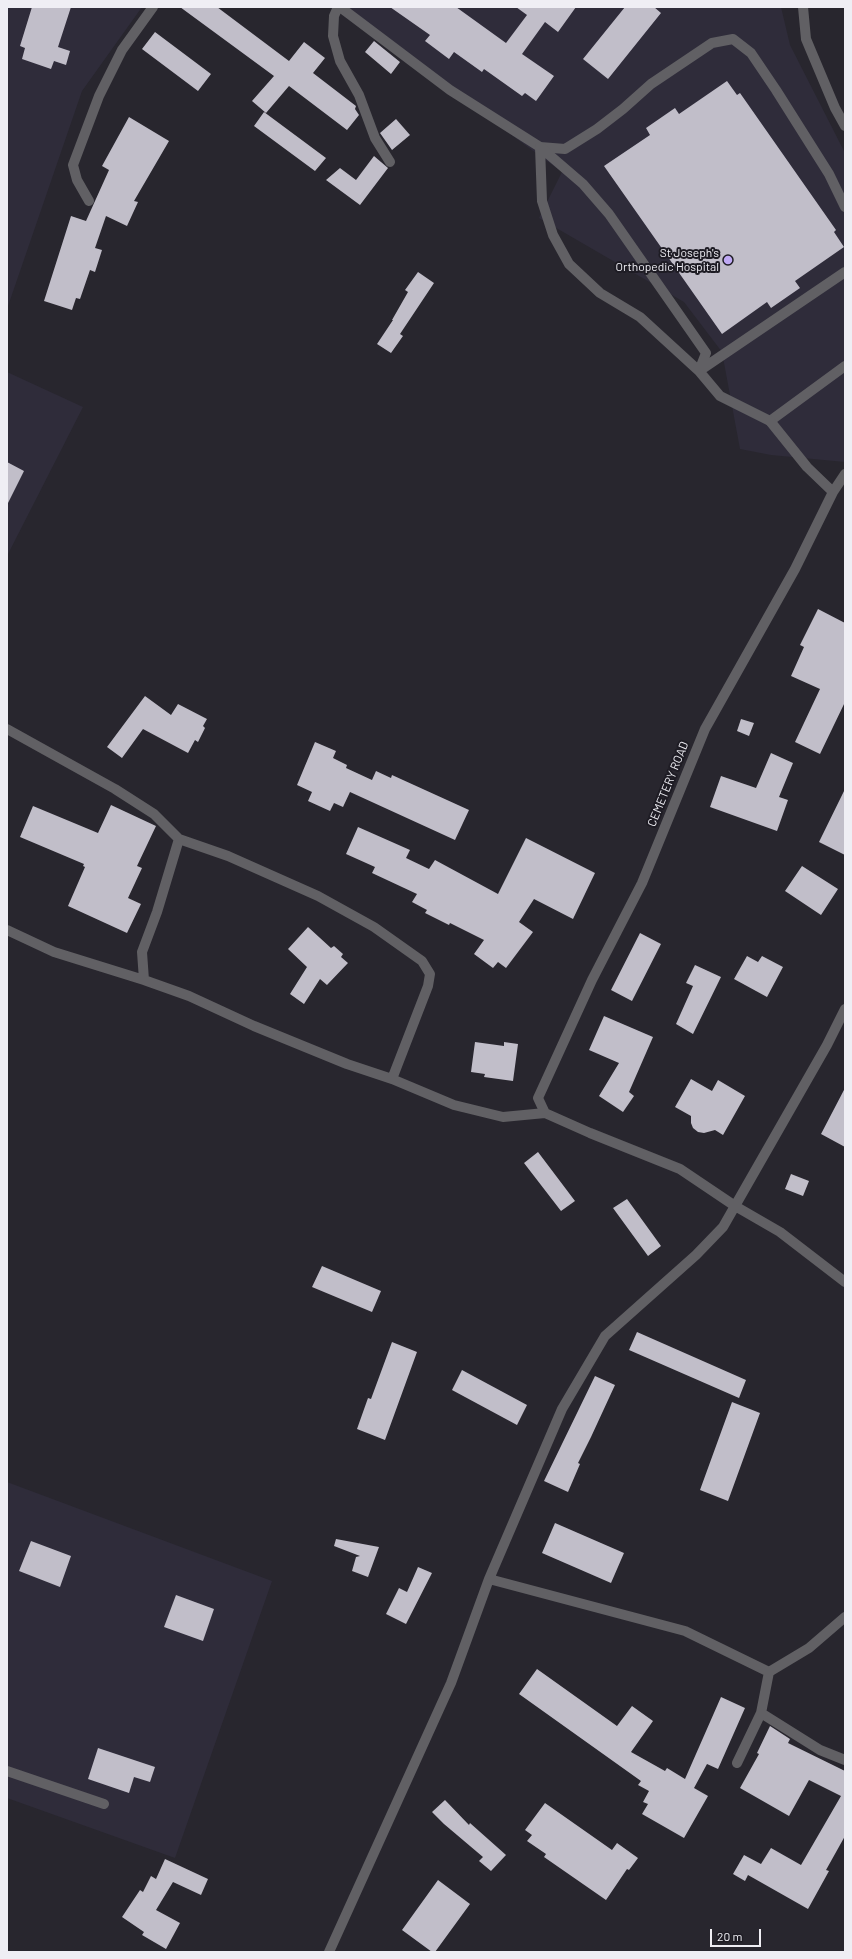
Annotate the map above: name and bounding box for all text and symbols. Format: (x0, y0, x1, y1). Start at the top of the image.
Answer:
place label: St Joseph's Orthopedic Hospital (615, 246, 719, 274)
marker: St Joseph's Orthopedic Hospital (722, 254, 734, 266)
street label: CEMETERY ROAD (644, 739, 692, 829)
scale bar (712, 1921, 763, 1947)
text: 20 m (717, 1929, 743, 1943)

